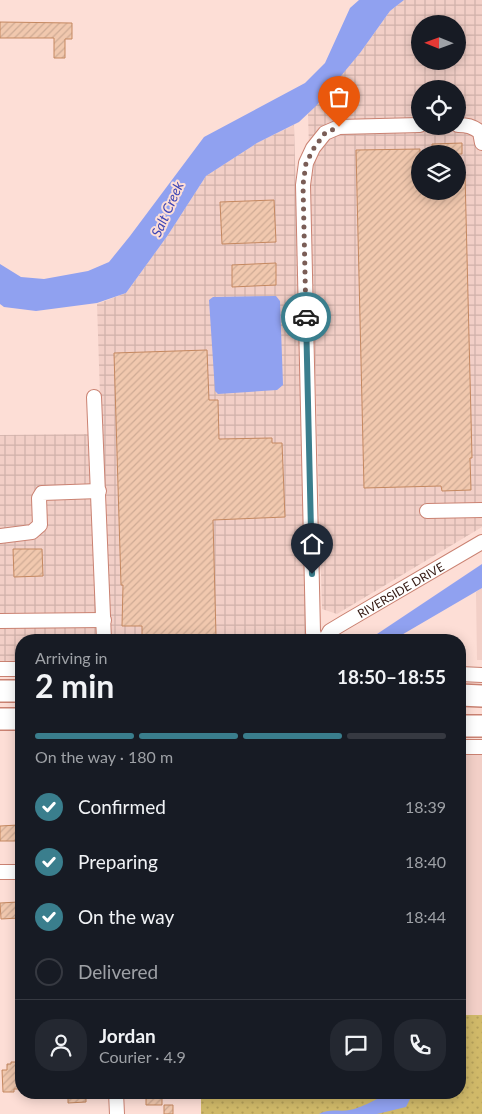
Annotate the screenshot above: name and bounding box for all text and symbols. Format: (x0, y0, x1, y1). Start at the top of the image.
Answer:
north arrow (411, 15, 466, 70)
map controls (411, 15, 466, 200)
pin (318, 76, 360, 127)
button: locate (411, 80, 466, 135)
icon: bag (325, 83, 353, 111)
button: layers (411, 145, 466, 200)
water label: Salt Creek (147, 178, 187, 239)
courier (281, 292, 331, 342)
icon: car (292, 303, 320, 331)
pin (291, 523, 333, 574)
icon: home (298, 530, 326, 558)
street label: RIVERSIDE DRIVE (355, 558, 446, 621)
text: Arriving in (35, 648, 108, 667)
text: 18:50–18:55 (337, 665, 446, 688)
text: 2 min (35, 666, 114, 705)
text: On the way · 180 m (35, 747, 173, 766)
icon: check (35, 793, 63, 821)
text: Confirmed (78, 795, 166, 818)
text: 18:39 (405, 797, 446, 816)
icon: check (35, 848, 63, 876)
text: Preparing (78, 850, 158, 873)
text: 18:40 (405, 852, 446, 871)
icon: check (35, 903, 63, 931)
text: On the way (78, 905, 174, 928)
text: 18:44 (405, 907, 446, 926)
text: Delivered (78, 960, 158, 983)
button: person (35, 1019, 87, 1071)
button: chat (330, 1019, 382, 1071)
button: phone (394, 1019, 446, 1071)
text: Jordan (99, 1024, 156, 1047)
text: Courier · 4.9 (99, 1047, 186, 1066)

